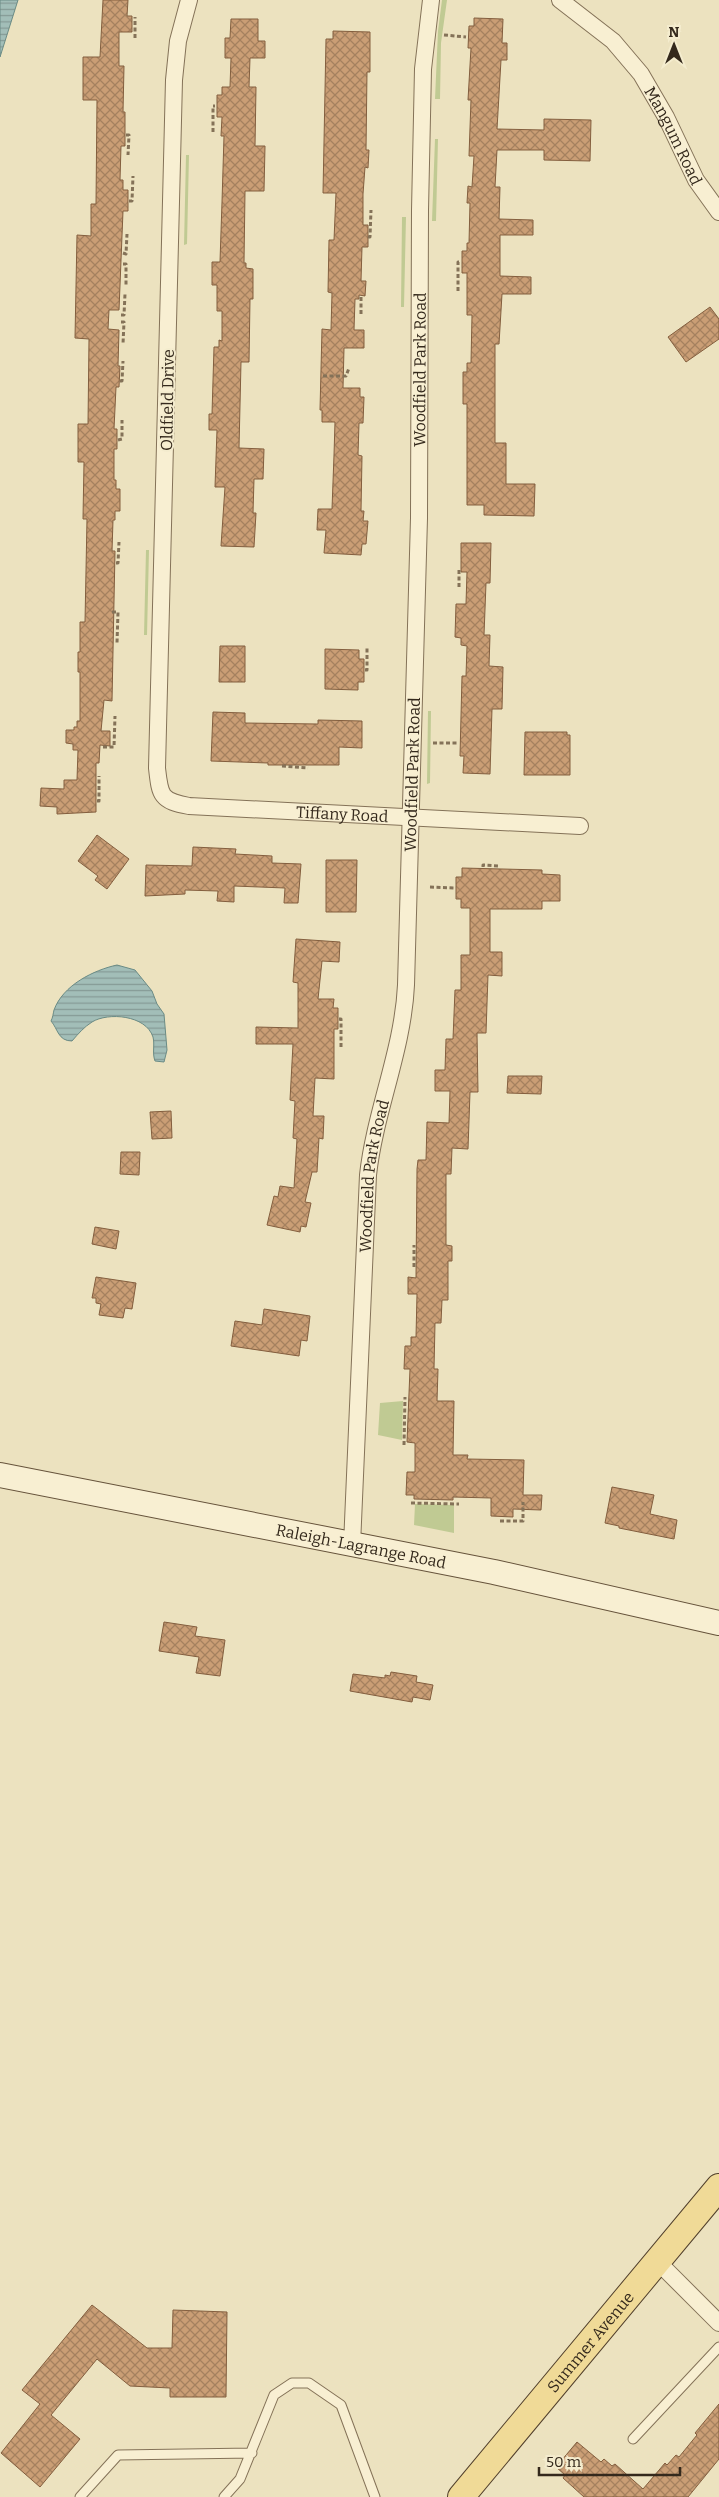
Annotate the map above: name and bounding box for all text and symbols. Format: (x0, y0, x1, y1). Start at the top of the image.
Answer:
north arrow (649, 20, 699, 70)
text: N (669, 24, 680, 41)
street label: Mangum Road (640, 83, 706, 188)
street label: Woodfield Park Road (410, 292, 430, 447)
street label: Oldfield Drive (157, 349, 178, 451)
street label: Woodfield Park Road (401, 697, 424, 852)
street label: Tiffany Road (296, 802, 389, 826)
street label: Woodfield Park Road (356, 1097, 393, 1253)
street label: Raleigh-Lagrange Road (274, 1520, 448, 1572)
street label: Summer Avenue (543, 2288, 638, 2396)
scale bar (539, 2444, 680, 2476)
text: 50 m (546, 2453, 582, 2471)

